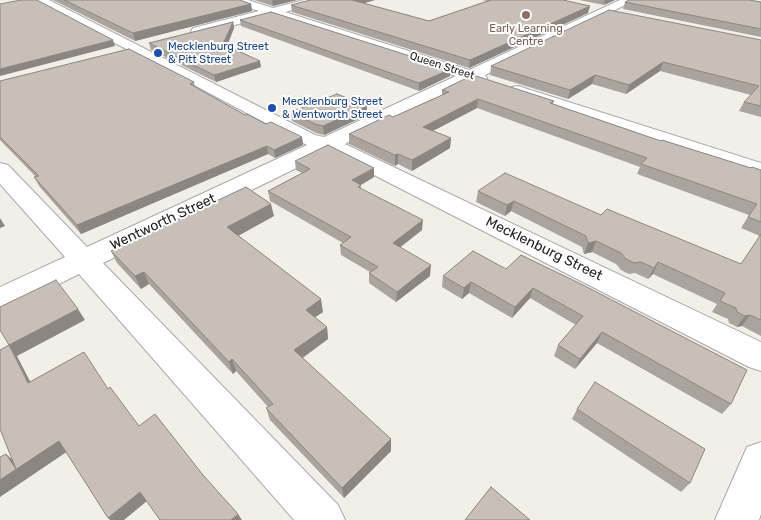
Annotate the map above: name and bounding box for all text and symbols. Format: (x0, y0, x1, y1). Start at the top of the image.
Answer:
marker: Early Learning Centre (520, 9, 532, 21)
place label: Early Learning Centre (489, 22, 563, 48)
place label: Mecklenburg Street & Pitt Street (168, 40, 268, 66)
marker: Mecklenburg Street & Pitt Street (152, 47, 164, 59)
street label: Queen Street (408, 49, 476, 83)
place label: Mecklenburg Street & Wentworth Street (282, 95, 383, 121)
marker: Mecklenburg Street & Wentworth Street (266, 102, 278, 114)
street label: Wentworth Street (107, 190, 219, 254)
street label: Mecklenburg Street (483, 213, 605, 285)

